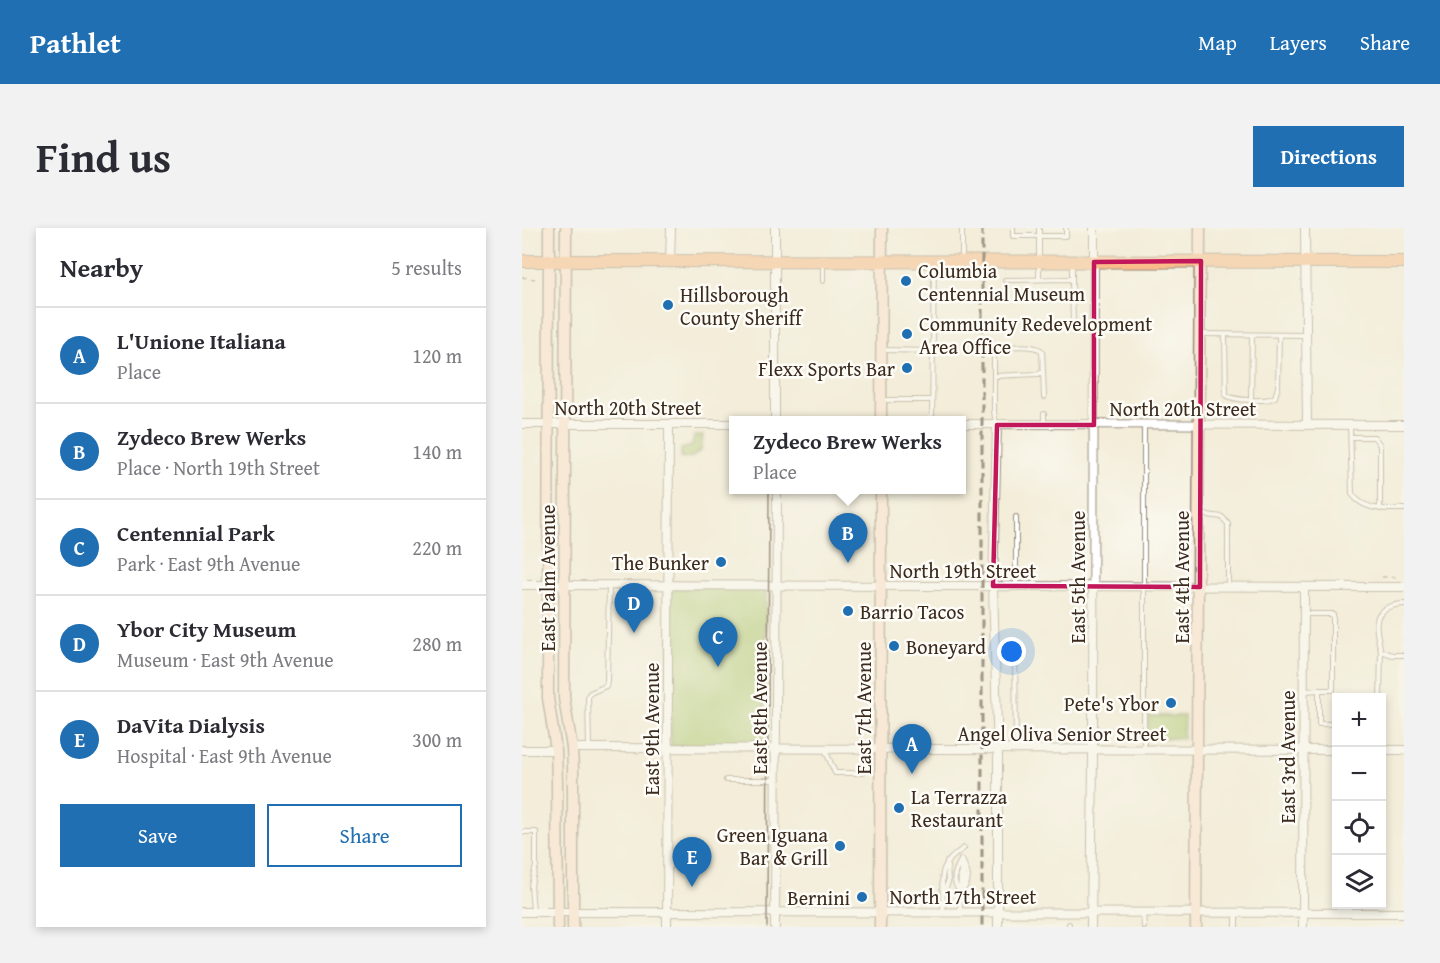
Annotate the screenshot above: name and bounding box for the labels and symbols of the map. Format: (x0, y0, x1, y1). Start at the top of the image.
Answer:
place label: Columbia Centennial Museum (918, 256, 1086, 308)
marker: Columbia Centennial Museum (899, 274, 913, 288)
place label: Hillsborough County Sheriff (680, 280, 804, 332)
marker: Hillsborough County Sheriff (661, 298, 675, 312)
place label: Community Redevelopment Area Office (919, 309, 1152, 361)
marker: Community Redevelopment Area Office (900, 327, 914, 341)
place label: Flexx Sports Bar (758, 354, 895, 383)
marker: Flexx Sports Bar (900, 361, 914, 375)
street label: North 20th Street (555, 393, 701, 422)
street label: North 20th Street (1110, 394, 1256, 423)
street label: East Palm Avenue (533, 505, 562, 652)
street label: East 5th Avenue (1063, 511, 1092, 643)
street label: East 4th Avenue (1167, 511, 1196, 643)
pin: B (828, 514, 868, 563)
place label: The Bunker (612, 548, 709, 577)
marker: The Bunker (714, 555, 728, 569)
street label: North 19th Street (890, 556, 1036, 585)
pin: D (614, 584, 654, 633)
place label: Barrio Tacos (860, 597, 964, 626)
marker: Barrio Tacos (841, 604, 855, 618)
pin: C (698, 618, 738, 667)
place label: Boneyard (906, 632, 986, 661)
your location (997, 637, 1026, 666)
marker: Boneyard (887, 639, 901, 653)
street label: East 8th Avenue (745, 642, 774, 774)
street label: East 7th Avenue (849, 642, 878, 774)
street label: East 9th Avenue (637, 663, 666, 795)
place label: Pete's Ybor (1064, 689, 1159, 718)
street label: East 3rd Avenue (1273, 690, 1302, 824)
marker: Pete's Ybor (1164, 696, 1178, 710)
street label: Angel Oliva Senior Street (958, 719, 1166, 748)
pin: A (892, 724, 932, 774)
place label: La Terrazza Restaurant (911, 782, 1008, 834)
marker: La Terrazza Restaurant (892, 801, 906, 815)
place label: Green Iguana Bar & Grill (717, 820, 829, 872)
pin: E (672, 838, 712, 887)
marker: Green Iguana Bar & Grill (833, 839, 847, 853)
street label: North 17th Street (890, 882, 1036, 911)
place label: Bernini (787, 883, 850, 912)
marker: Bernini (855, 890, 869, 904)

